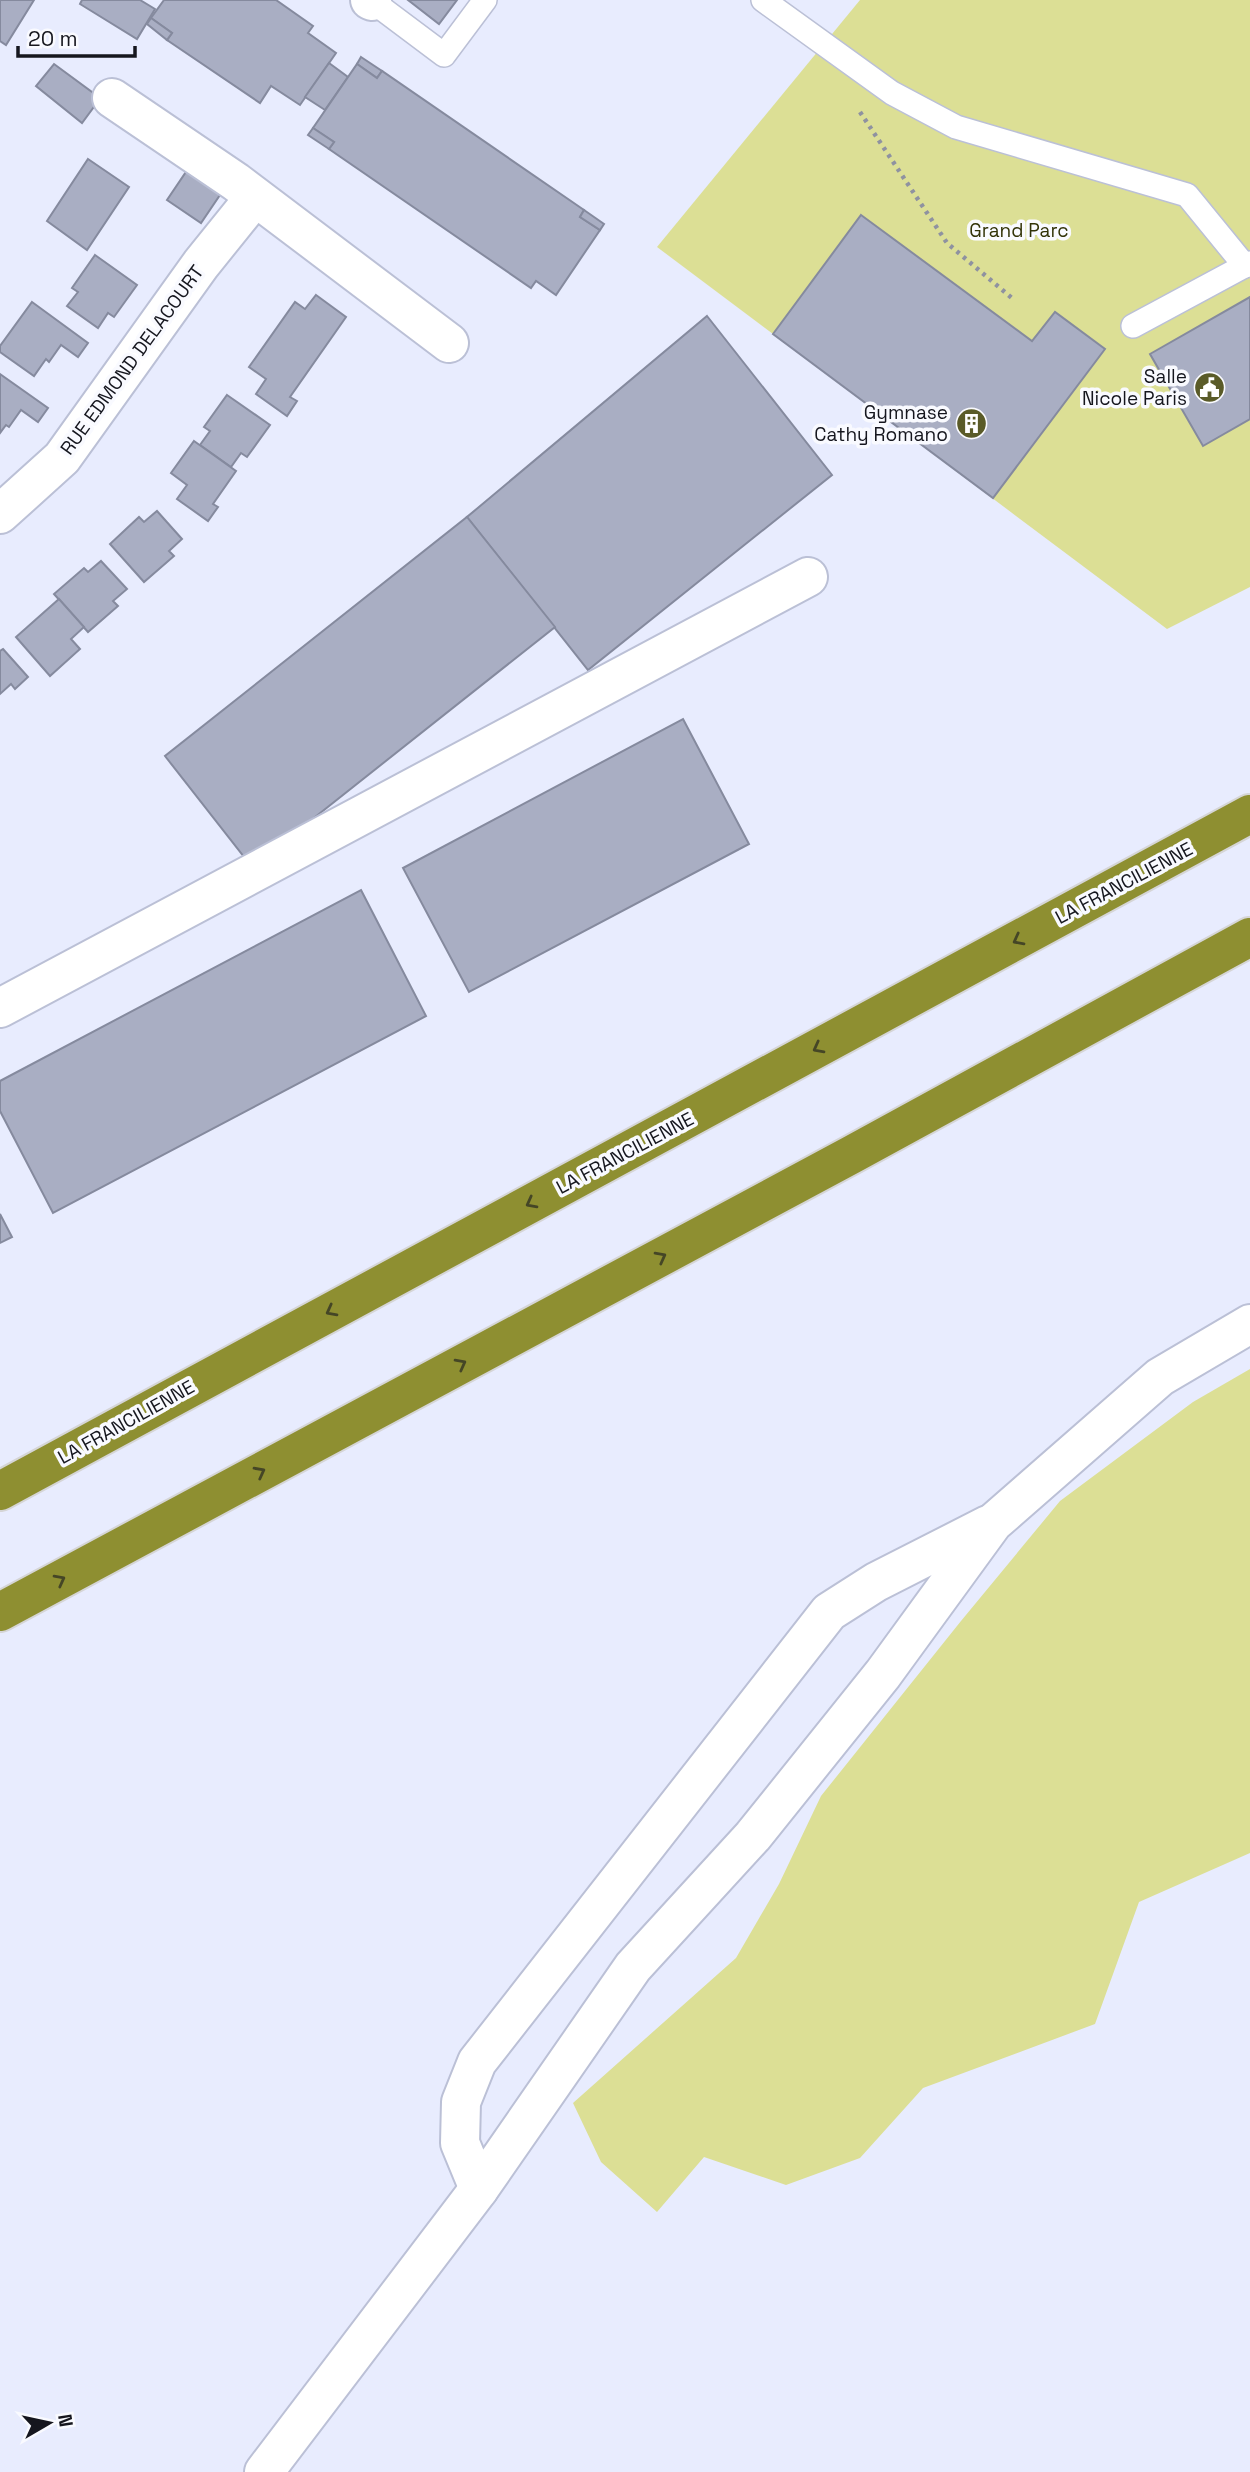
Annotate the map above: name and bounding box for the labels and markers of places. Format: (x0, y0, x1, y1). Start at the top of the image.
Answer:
place label: Salle Nicole Paris (1082, 364, 1187, 411)
public building icon: Salle Nicole Paris (1193, 370, 1227, 404)
place label: Gymnase Cathy Romano (814, 400, 948, 447)
building icon: Gymnase Cathy Romano (954, 406, 988, 440)

